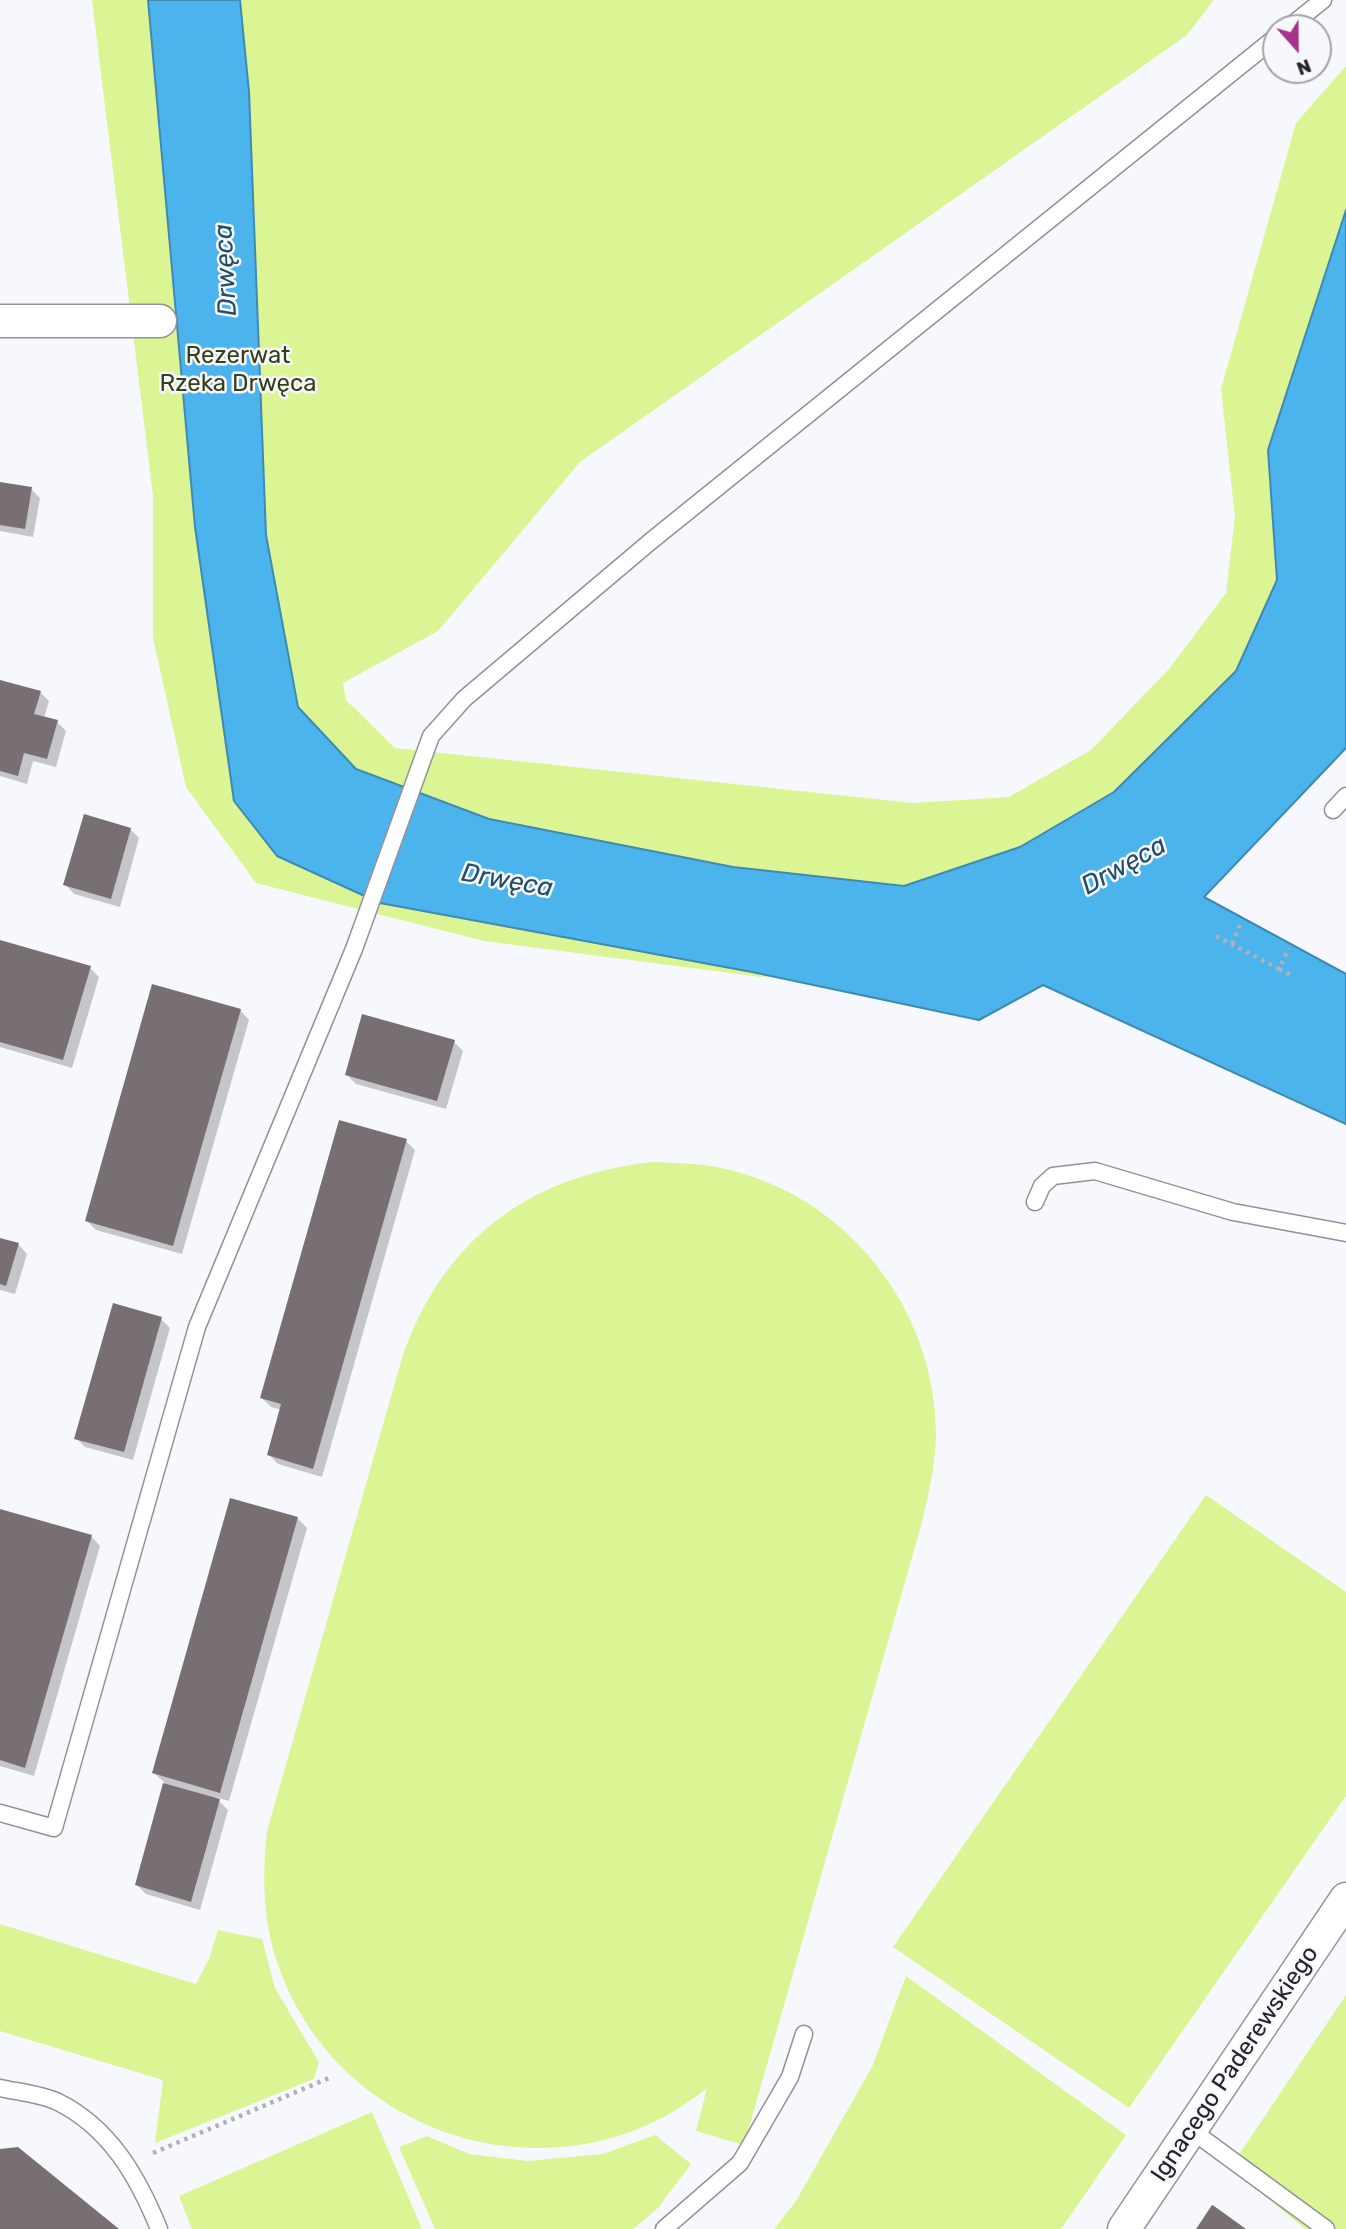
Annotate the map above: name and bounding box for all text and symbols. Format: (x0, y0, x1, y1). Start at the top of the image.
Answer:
north arrow (1262, 14, 1332, 84)
text: N (1293, 54, 1314, 80)
water label: Drwęca (208, 223, 244, 317)
park label: Rezerwat Rzeka Drwęca (159, 342, 317, 398)
water label: Drwęca (1076, 830, 1172, 902)
water label: Drwęca (459, 858, 555, 904)
street label: Ignacego Paderewskiego (1145, 1941, 1325, 2187)

